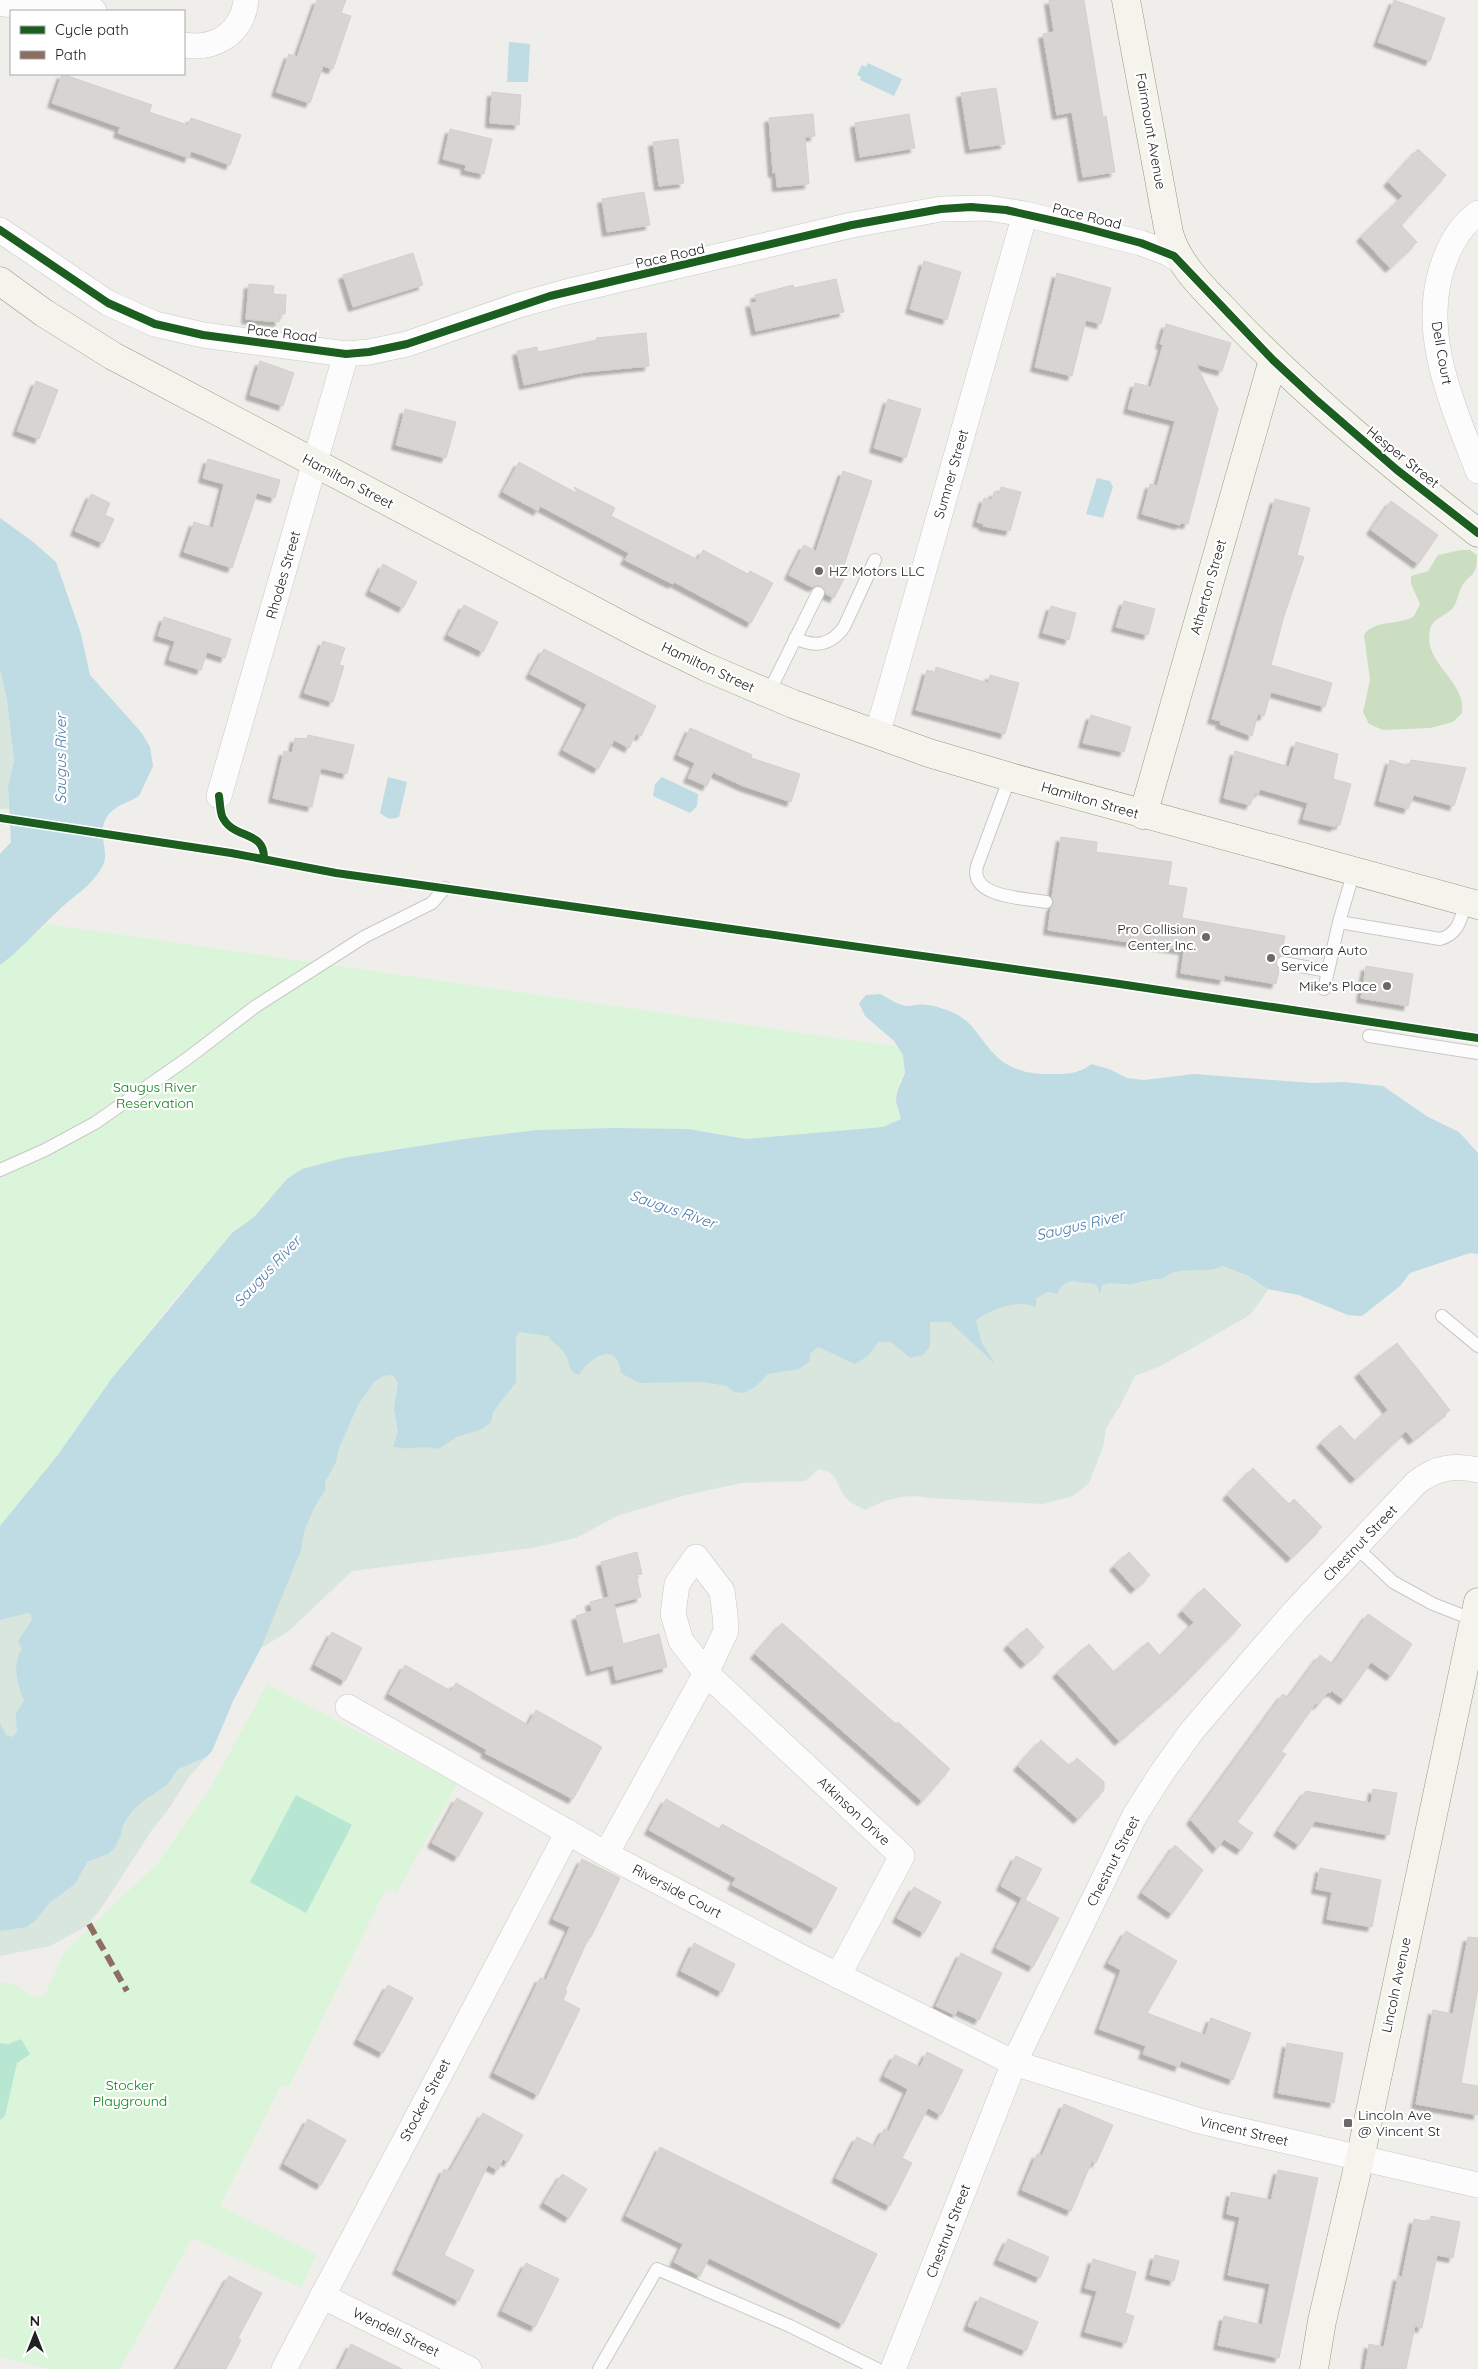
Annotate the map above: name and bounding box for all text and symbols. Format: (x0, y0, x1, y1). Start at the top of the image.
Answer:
legend (10, 10, 185, 75)
text: Cycle path (55, 20, 129, 39)
text: Path (55, 45, 87, 64)
street label: Fairmount Avenue (1132, 71, 1170, 191)
street label: Pace Road (1051, 199, 1123, 233)
street label: Pace Road (634, 239, 706, 273)
street label: Pace Road (246, 320, 318, 346)
street label: Dell Court (1428, 320, 1456, 386)
street label: Hesper Street (1363, 422, 1443, 492)
street label: Sumner Street (930, 427, 972, 521)
street label: Hamilton Street (299, 449, 397, 513)
street label: Rhodes Street (262, 529, 304, 621)
street label: Atherton Street (1186, 537, 1230, 637)
place label: HZ Motors LLC (829, 562, 925, 580)
marker: HZ Motors LLC (813, 565, 825, 577)
street label: Hamilton Street (659, 638, 758, 697)
water label: Saugus River (51, 712, 70, 804)
street label: Hamilton Street (1039, 777, 1141, 823)
place label: Pro Collision Center Inc. (1117, 920, 1196, 954)
marker: Pro Collision Center Inc. (1200, 931, 1212, 943)
place label: Camara Auto Service (1281, 941, 1367, 975)
marker: Camara Auto Service (1265, 952, 1277, 964)
place label: Mike's Place (1299, 977, 1377, 995)
marker: Mike's Place (1381, 980, 1393, 992)
park label: Saugus River Reservation (113, 1078, 198, 1112)
water label: Saugus River (627, 1185, 721, 1233)
water label: Saugus River (1034, 1205, 1128, 1244)
water label: Saugus River (229, 1230, 306, 1310)
street label: Chestnut Street (1319, 1501, 1401, 1585)
street label: Atkinson Drive (814, 1773, 894, 1849)
street label: Chestnut Street (1082, 1812, 1144, 1909)
street label: Riverside Court (629, 1860, 725, 1922)
street label: Lincoln Avenue (1377, 1935, 1415, 2034)
street label: Stocker Street (396, 2055, 454, 2144)
park label: Stocker Playground (93, 2076, 167, 2110)
place label: Lincoln Ave @ Vincent St (1358, 2106, 1441, 2140)
street label: Vincent Street (1198, 2112, 1290, 2150)
marker: Lincoln Ave @ Vincent St (1342, 2117, 1354, 2129)
street label: Chestnut Street (922, 2181, 974, 2281)
street label: Wendell Street (350, 2303, 443, 2361)
north arrow (10, 2309, 60, 2359)
text: N (30, 2312, 40, 2330)

